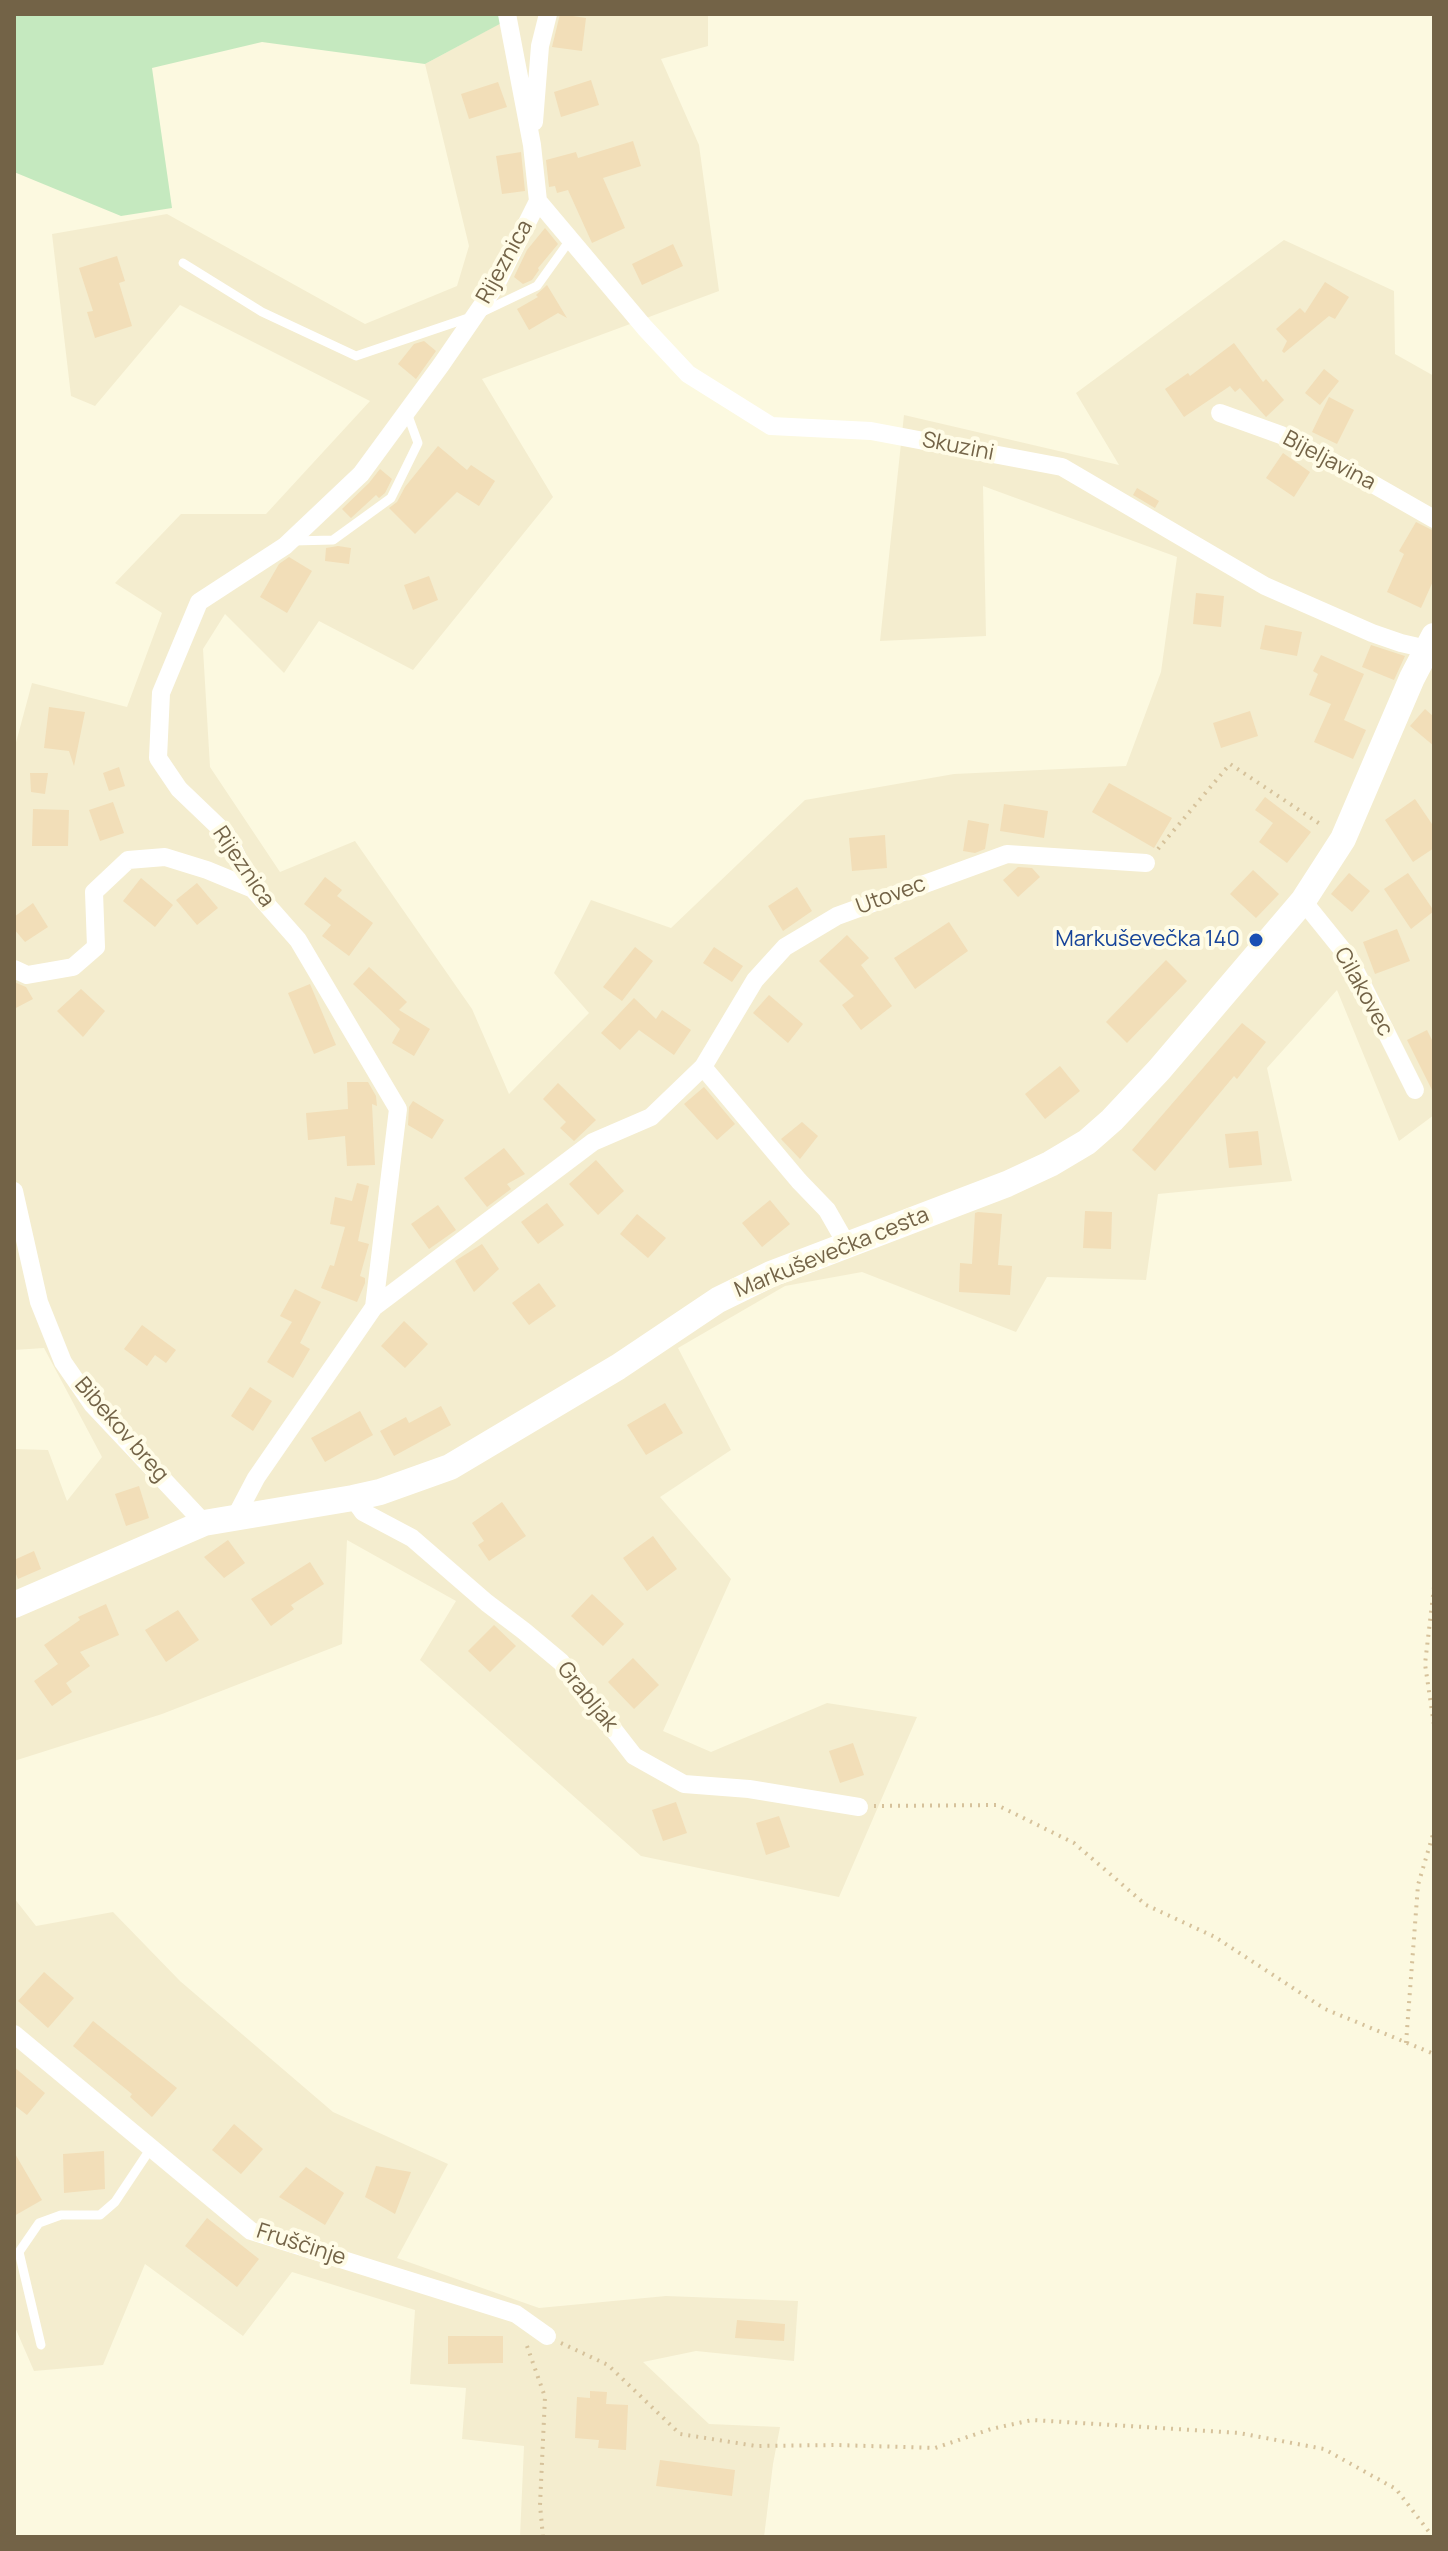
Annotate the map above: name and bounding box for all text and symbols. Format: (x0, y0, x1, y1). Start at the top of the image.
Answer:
street label: Rijeznica (471, 216, 539, 308)
street label: Bijeljavina (1278, 426, 1380, 496)
street label: Skuzini (920, 427, 996, 467)
street label: Rijeznica (206, 822, 280, 912)
street label: Utovec (853, 871, 929, 921)
place label: Markuševečka 140 (1055, 927, 1240, 953)
marker: Markuševečka 140 (1247, 931, 1265, 949)
street label: Cilakovec (1328, 943, 1398, 1041)
street label: Markuševečka cesta (731, 1202, 933, 1304)
street label: Bibekov breg (68, 1372, 174, 1488)
street label: Grabljak (551, 1657, 623, 1737)
street label: Fruščinje (253, 2218, 349, 2272)

